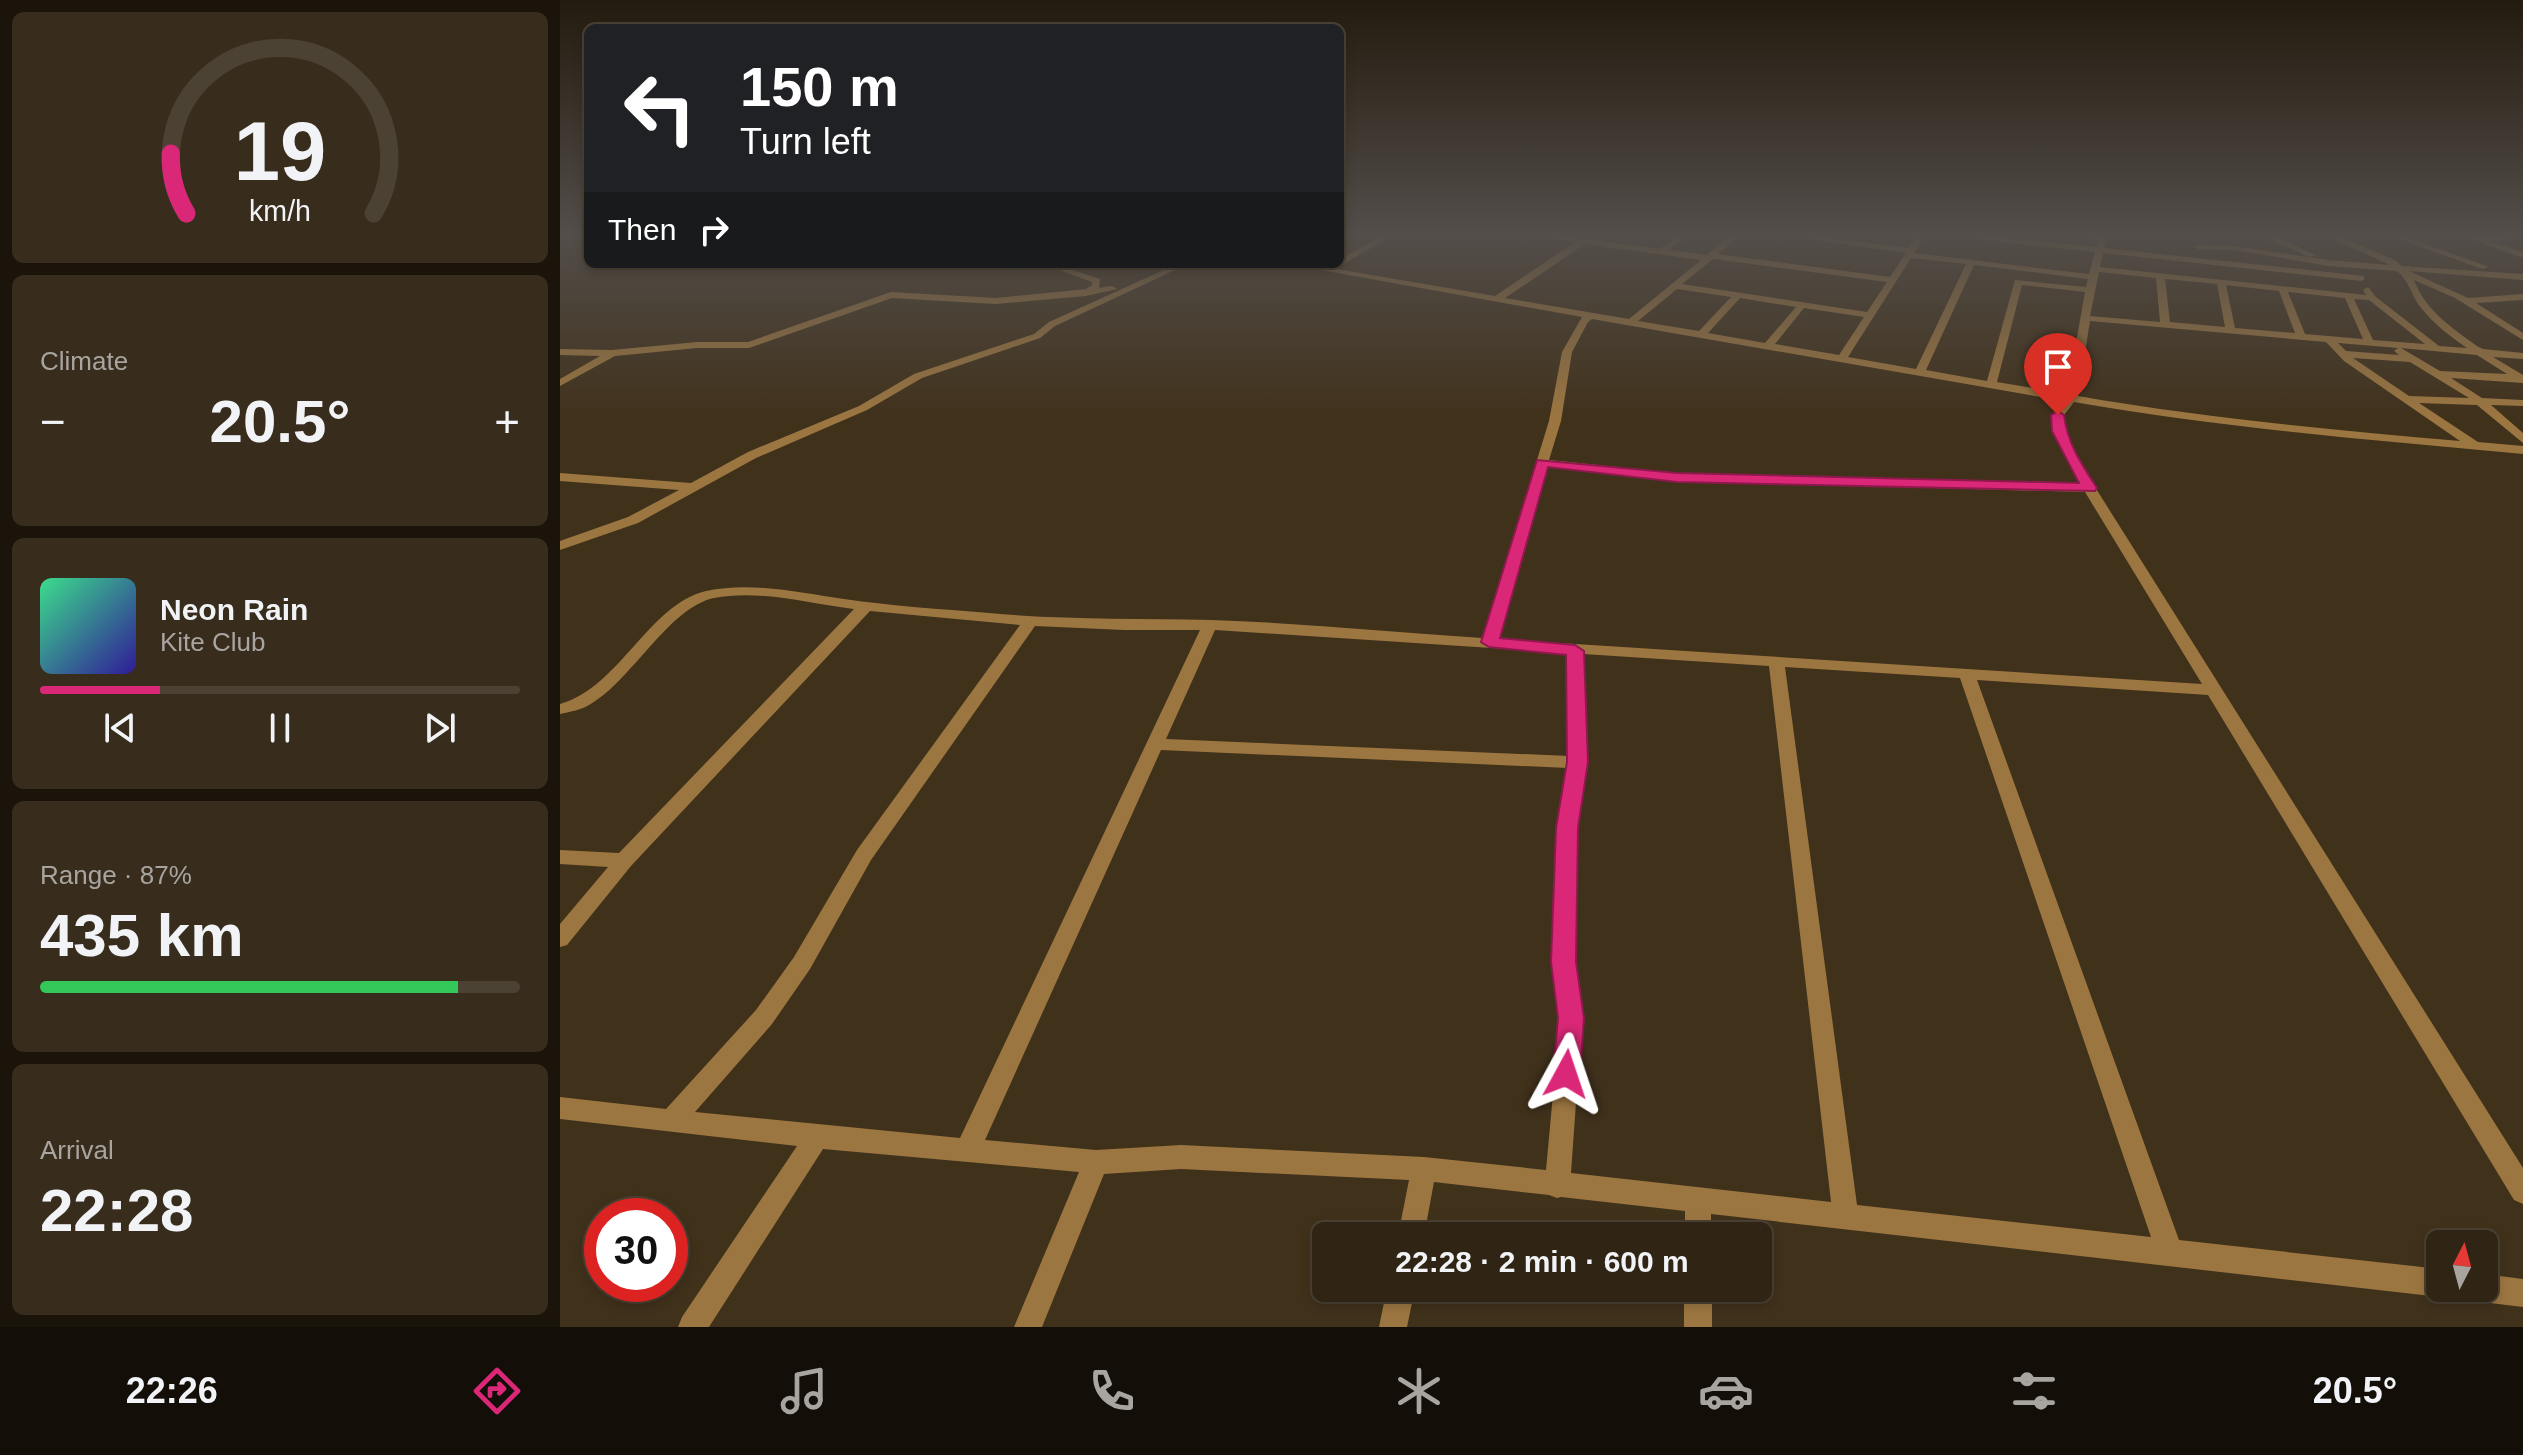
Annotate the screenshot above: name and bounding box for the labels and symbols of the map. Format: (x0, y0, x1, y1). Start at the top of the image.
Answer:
pin (2024, 333, 2092, 415)
position arrow (1524, 1032, 1608, 1116)
speed limit sign: 30 (584, 1198, 688, 1302)
north arrow (2426, 1230, 2498, 1302)

